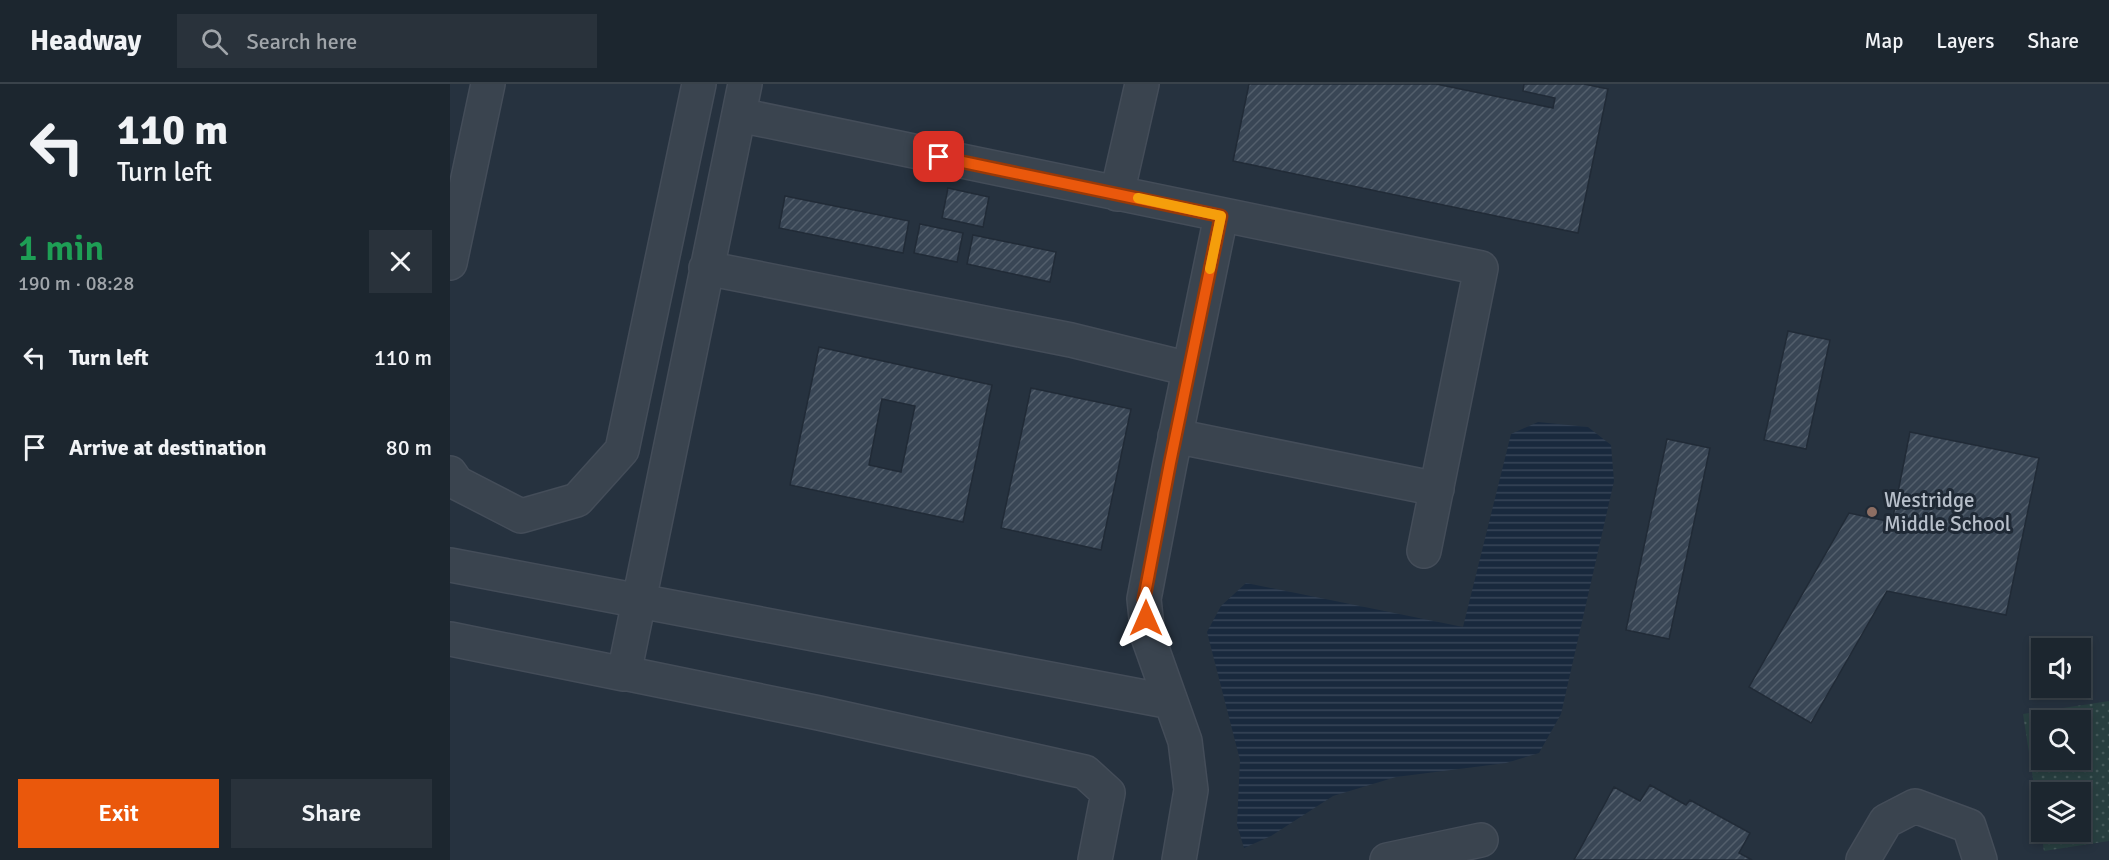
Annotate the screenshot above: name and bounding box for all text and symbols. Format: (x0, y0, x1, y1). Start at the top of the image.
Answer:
search box (177, 14, 597, 68)
text: Headway (30, 24, 141, 58)
icon: search (198, 25, 231, 58)
text: Search here (246, 28, 357, 55)
text: Map (1865, 28, 1903, 54)
text: Layers (1936, 28, 1994, 54)
text: Share (2027, 28, 2079, 54)
text: 110 m (117, 105, 228, 156)
icon: left (18, 108, 96, 186)
pin (913, 131, 964, 182)
icon: arrive (922, 140, 955, 173)
text: Turn left (117, 156, 212, 189)
text: 1 min (18, 226, 104, 271)
button: close (369, 230, 432, 293)
text: 190 m · 08:28 (18, 271, 134, 296)
icon: left (18, 341, 51, 374)
text: Turn left (69, 344, 149, 371)
text: 110 m (374, 344, 432, 371)
icon: arrive (18, 431, 51, 464)
text: Arrive at destination (69, 434, 266, 461)
text: 80 m (386, 434, 432, 461)
place label: Westridge Middle School (1884, 487, 2011, 537)
marker: Westridge Middle School (1865, 505, 1879, 519)
position arrow (1114, 586, 1178, 650)
map controls (2031, 638, 2091, 842)
button: sound (2031, 638, 2091, 698)
button: search (2031, 710, 2091, 770)
button: Exit (18, 779, 219, 848)
button: Share (231, 779, 432, 848)
button: layers (2031, 782, 2091, 842)

